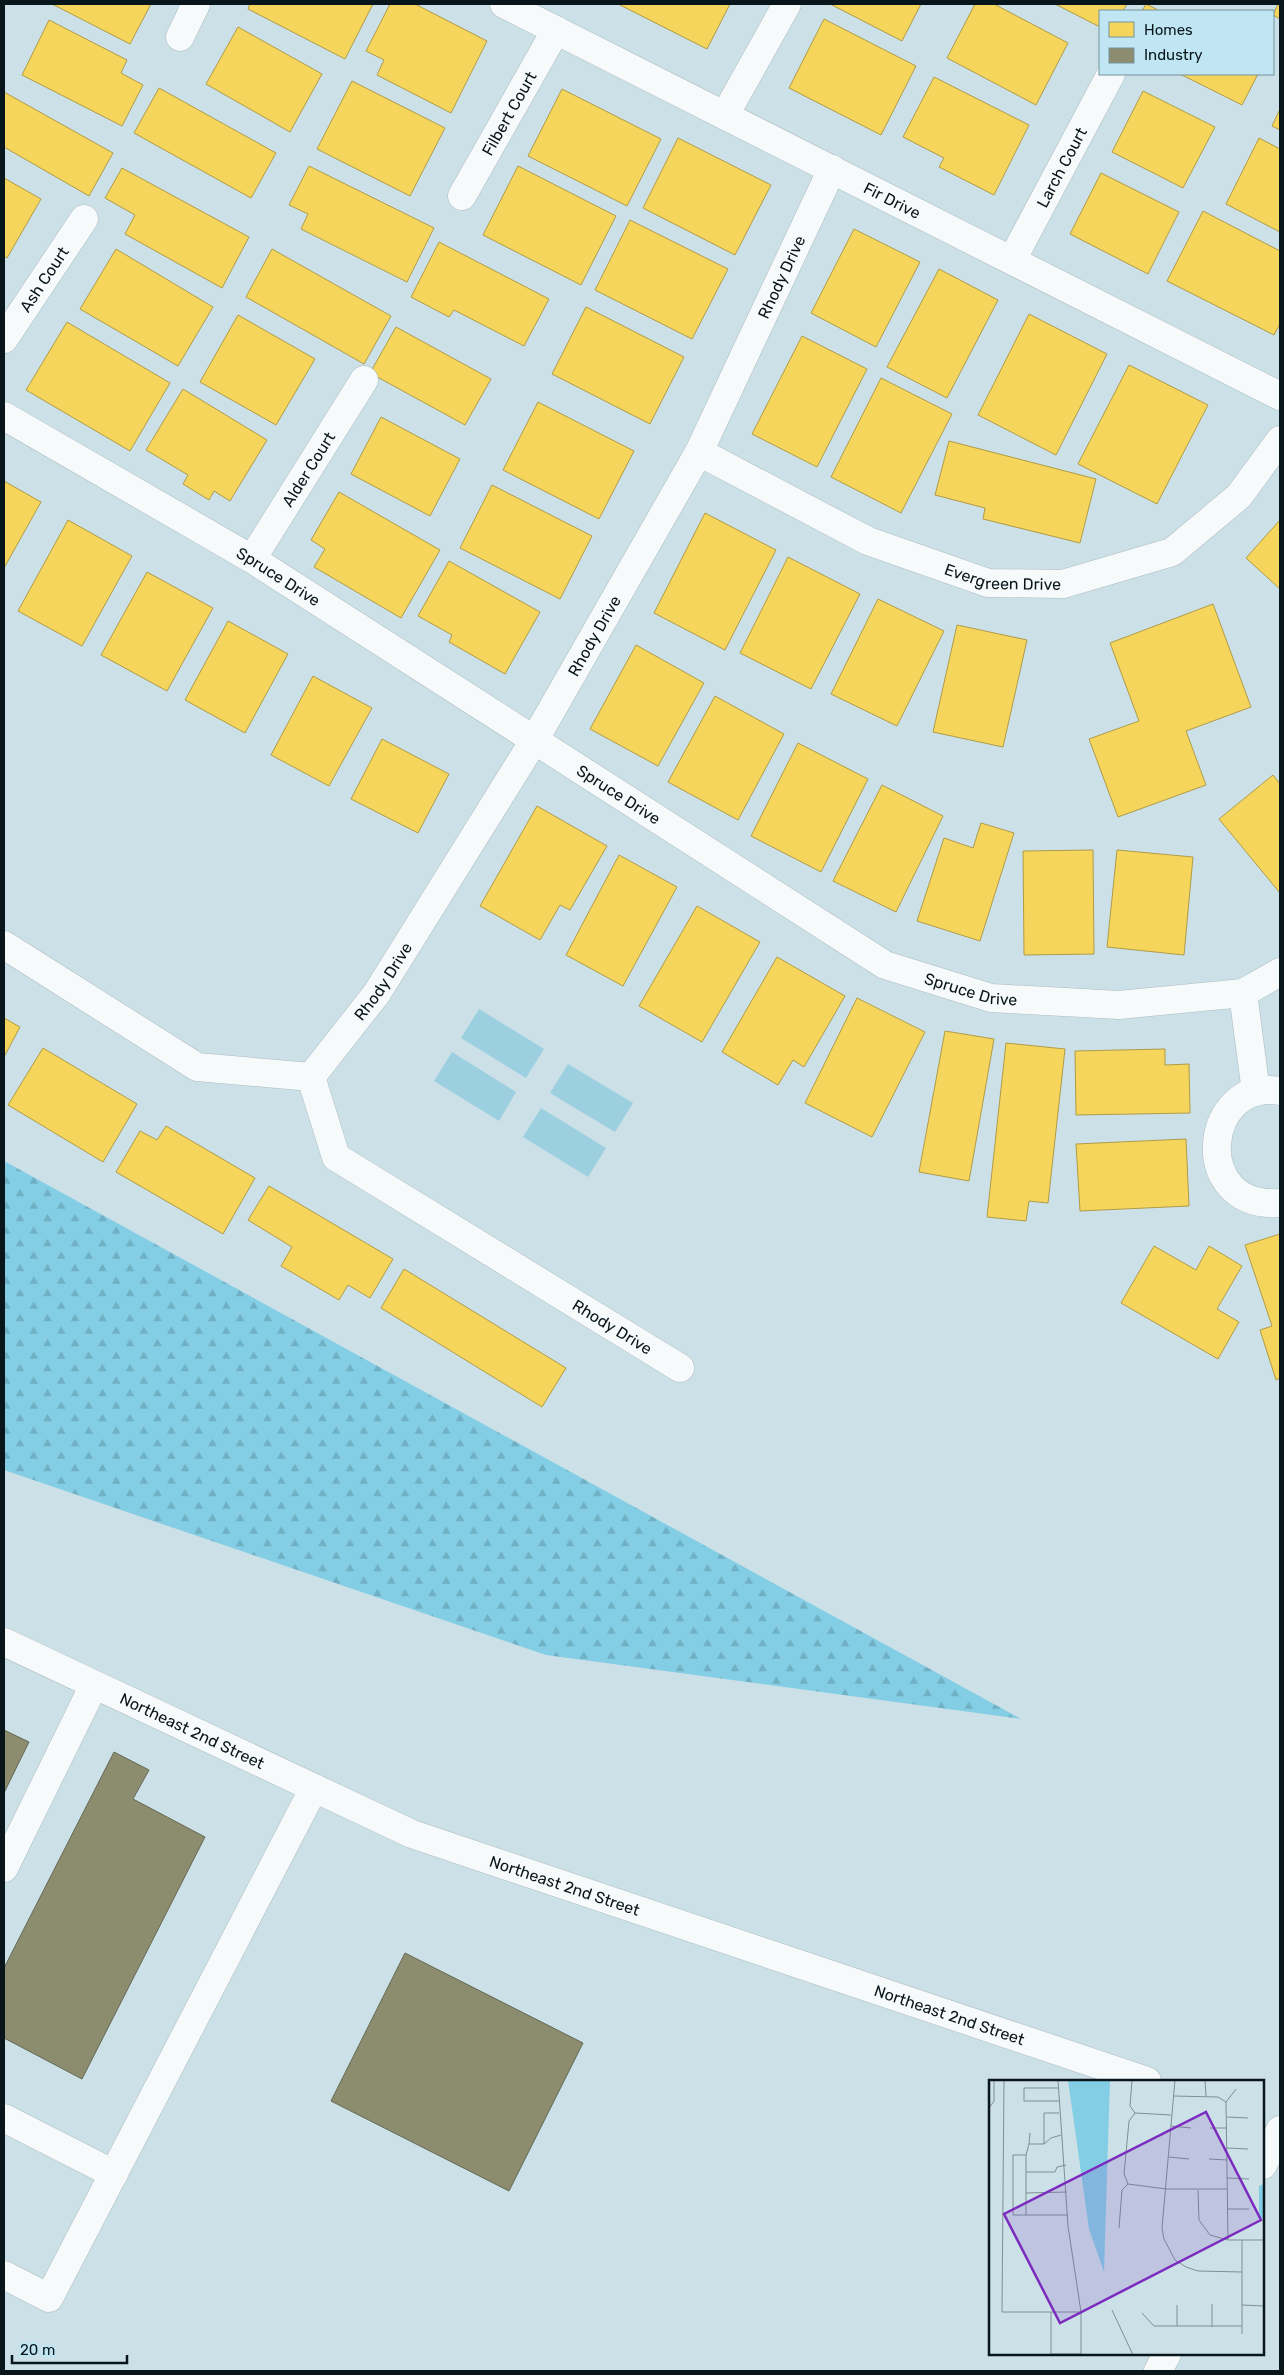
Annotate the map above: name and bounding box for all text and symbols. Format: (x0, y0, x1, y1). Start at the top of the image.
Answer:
legend (1099, 10, 1274, 75)
text: Homes (1144, 21, 1193, 39)
text: Industry (1144, 46, 1203, 64)
street label: Filbert Court (477, 68, 540, 159)
street label: Larch Court (1032, 124, 1090, 211)
street label: Fir Drive (861, 178, 924, 222)
street label: Rhody Drive (754, 232, 809, 322)
street label: Ash Court (15, 243, 72, 315)
street label: Alder Court (278, 428, 339, 510)
street label: Spruce Drive (233, 543, 324, 610)
street label: Evergreen Drive (942, 559, 1061, 593)
street label: Rhody Drive (564, 592, 625, 679)
street label: Spruce Drive (573, 760, 664, 828)
street label: Rhody Drive (350, 939, 416, 1024)
street label: Spruce Drive (922, 968, 1018, 1009)
street label: Rhody Drive (569, 1295, 656, 1358)
street label: Northeast 2nd Street (117, 1688, 267, 1773)
street label: Northeast 2nd Street (487, 1851, 642, 1919)
street label: Northeast 2nd Street (872, 1981, 1027, 2049)
inset map (989, 2080, 1264, 2355)
scale bar (12, 2332, 128, 2364)
text: 20 m (20, 2341, 55, 2359)

